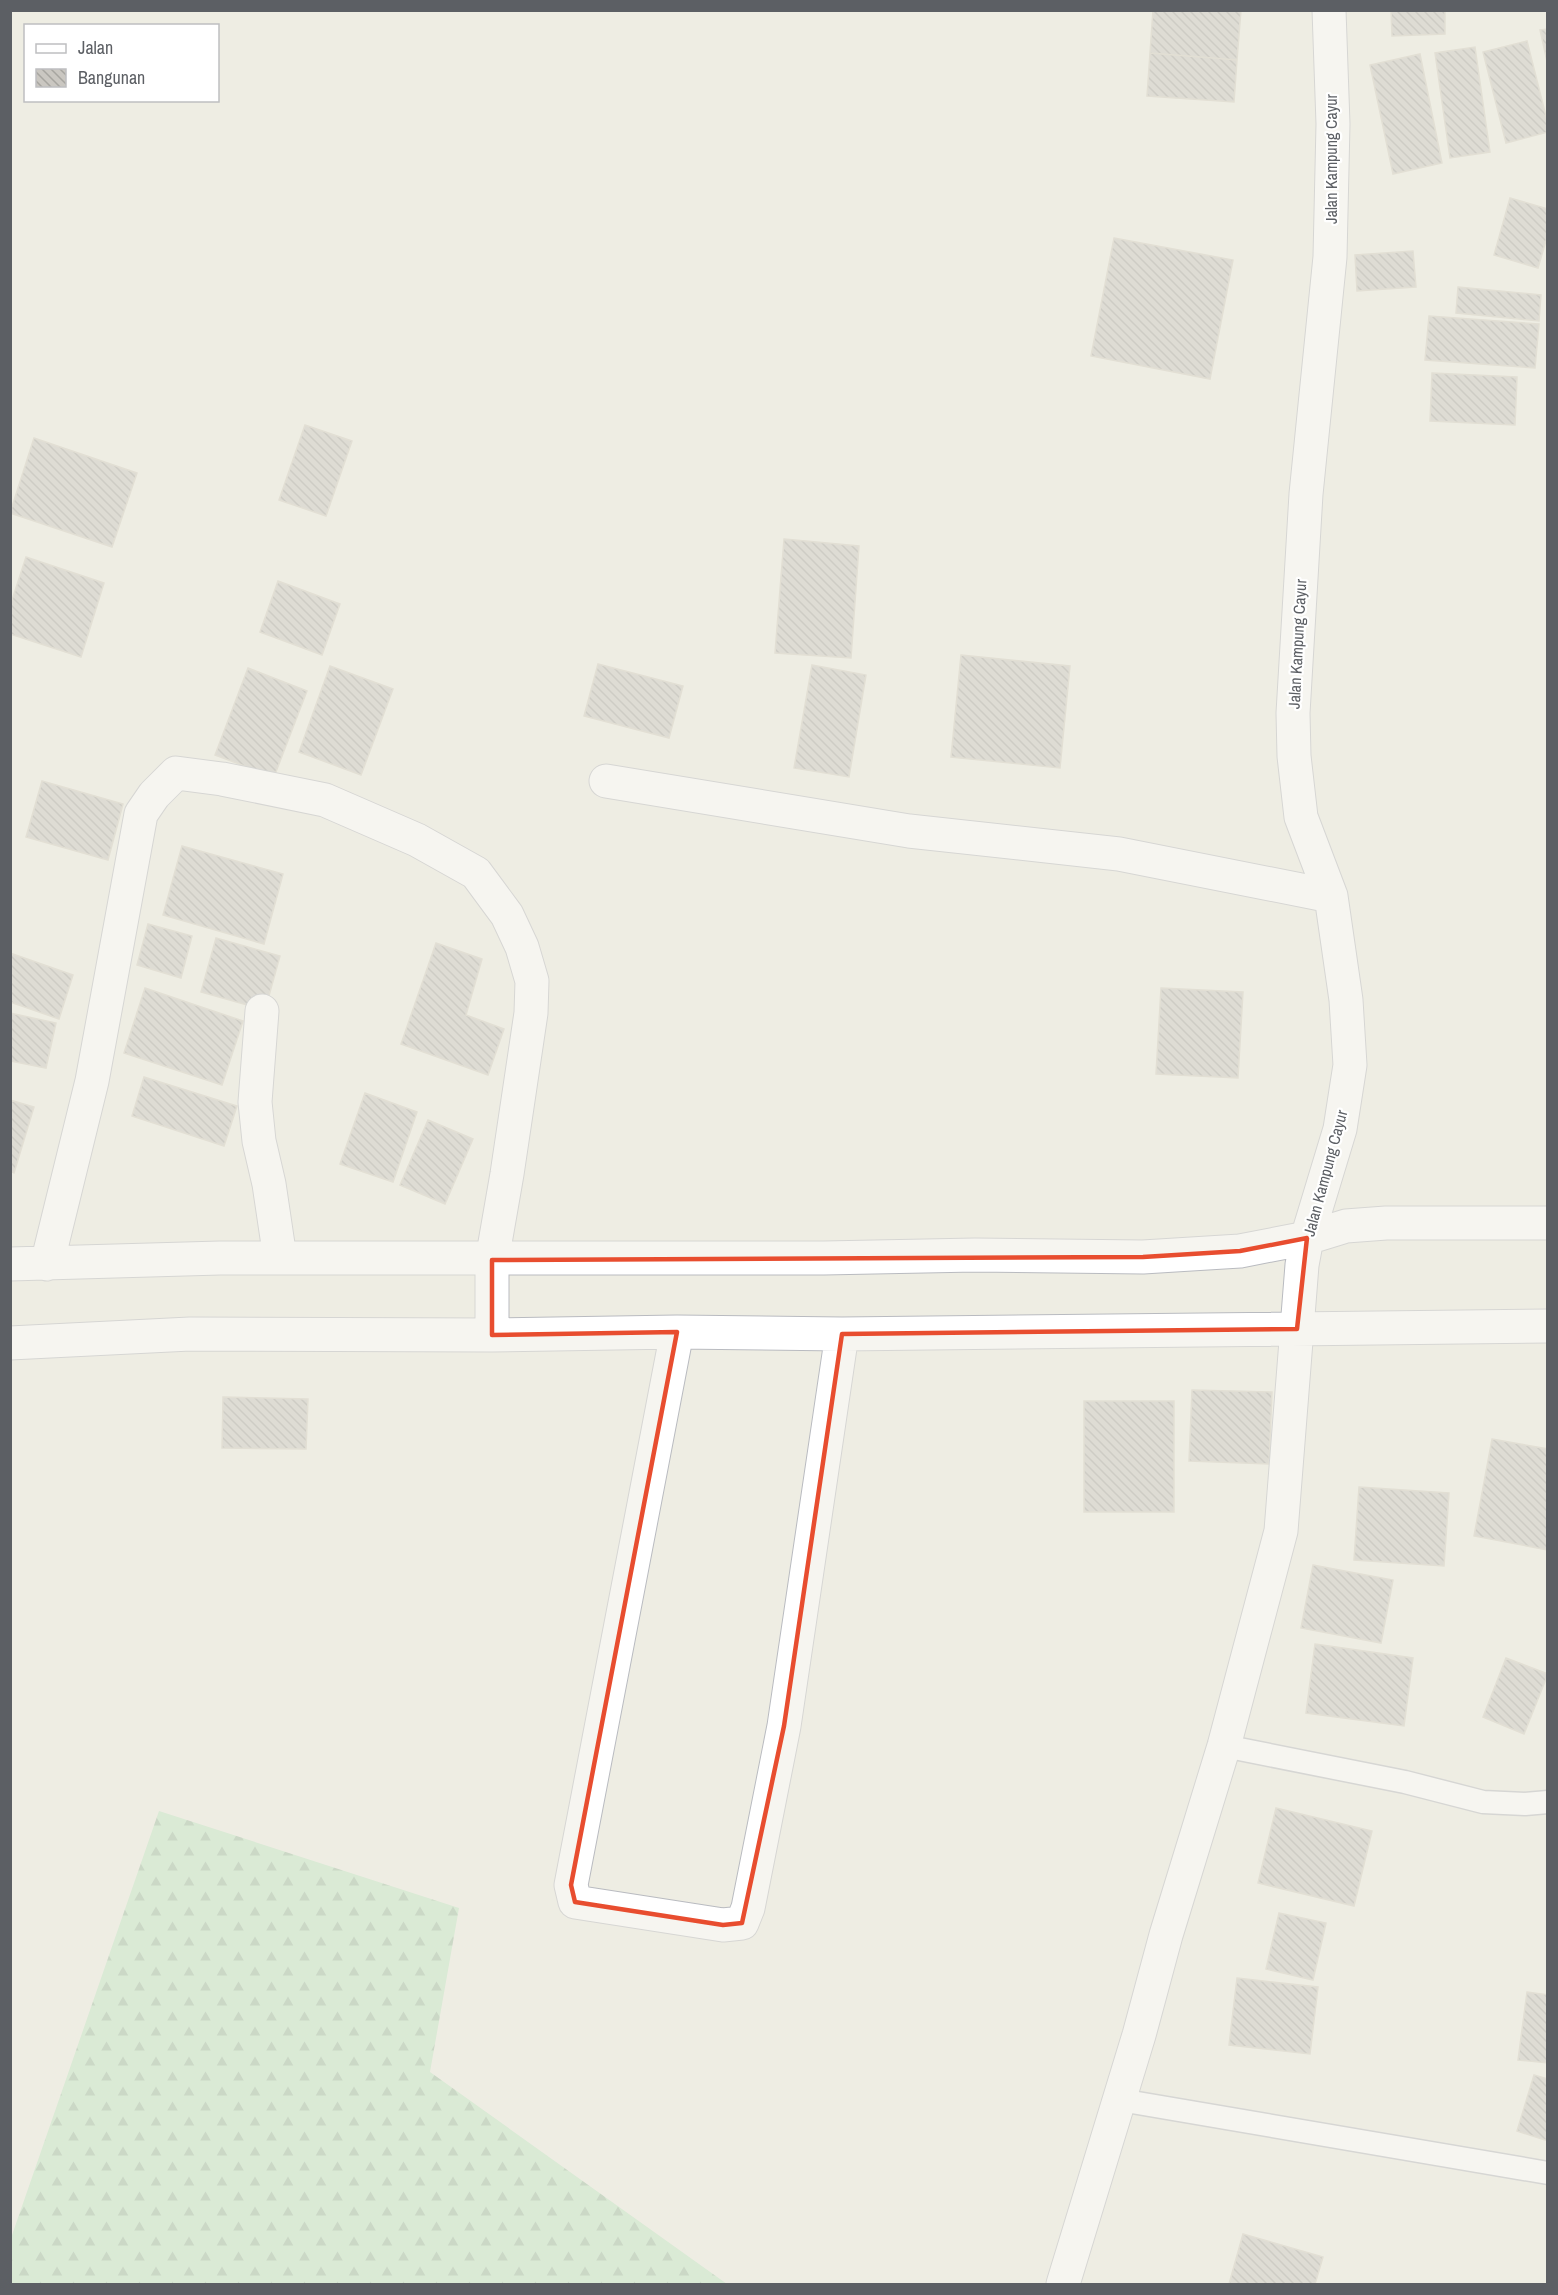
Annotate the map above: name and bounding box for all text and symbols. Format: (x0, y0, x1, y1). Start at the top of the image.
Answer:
legend (24, 24, 219, 102)
text: Jalan (78, 35, 113, 60)
text: Bangunan (78, 65, 145, 90)
street label: Jalan Kampung Cayur (1320, 93, 1342, 224)
street label: Jalan Kampung Cayur (1283, 578, 1311, 709)
street label: Jalan Kampung Cayur (1298, 1107, 1353, 1239)

